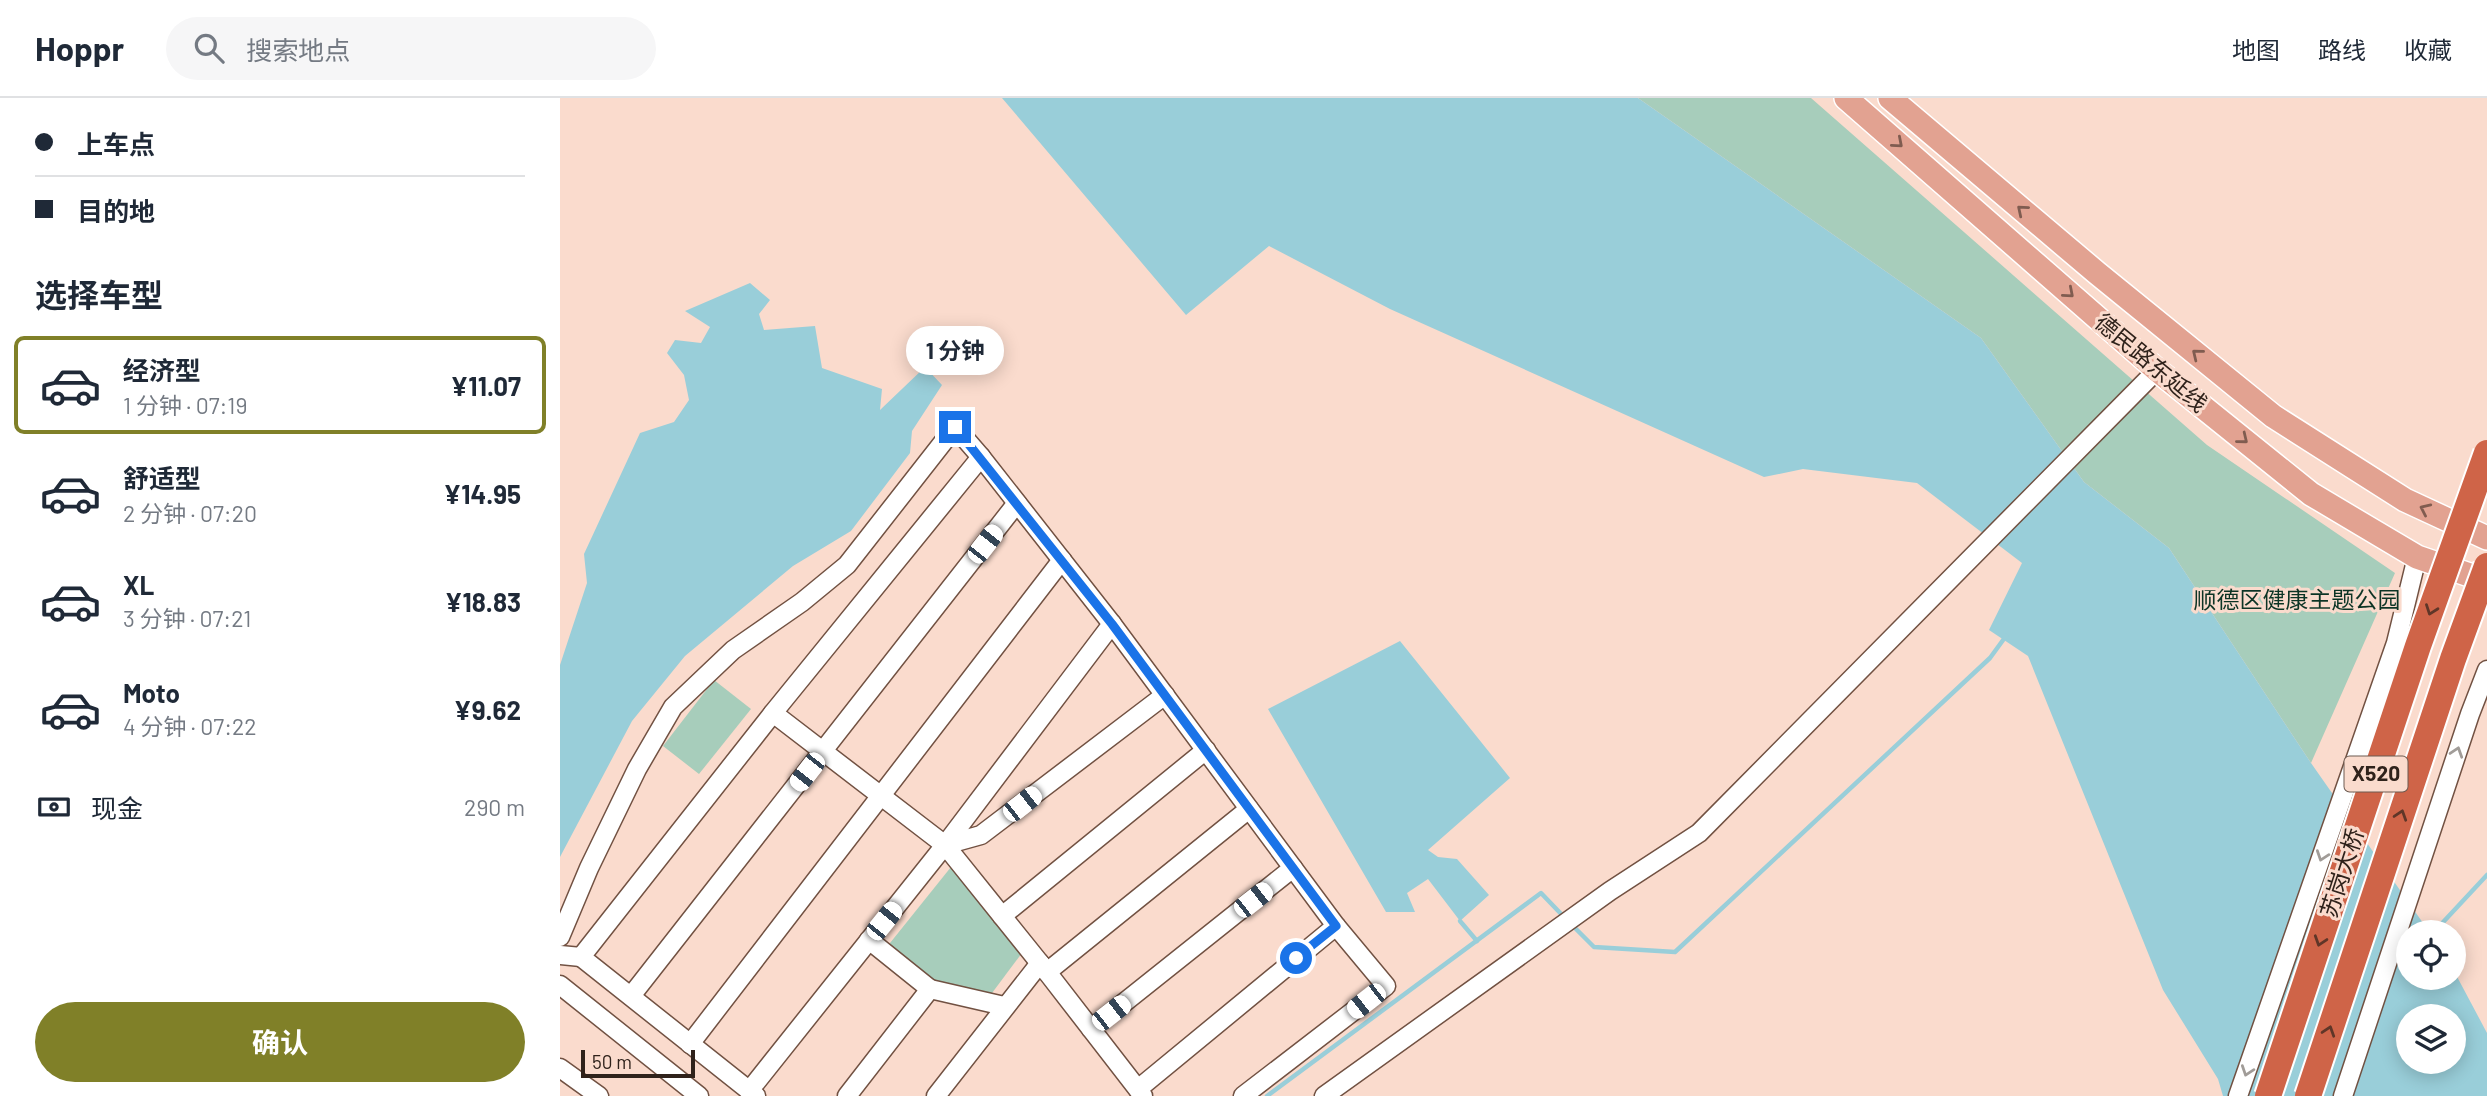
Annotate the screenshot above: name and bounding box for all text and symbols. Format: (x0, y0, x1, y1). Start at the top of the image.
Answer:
search box (166, 17, 656, 80)
text: Hoppr (35, 28, 124, 68)
icon: search (190, 29, 228, 67)
text: 搜索地点 (246, 34, 350, 65)
text: 地图 (2232, 35, 2280, 64)
text: 路线 (2318, 35, 2366, 64)
text: 收藏 (2404, 35, 2452, 64)
text: 上车点 (77, 128, 155, 159)
one-way arrow (1889, 135, 1902, 147)
text: 目的地 (77, 195, 155, 226)
one-way arrow (2017, 206, 2030, 218)
text: 选择车型 (35, 275, 163, 313)
one-way arrow (2060, 285, 2073, 297)
street label: 德民路东延线 (2090, 307, 2213, 417)
callout: 1 分钟 (906, 326, 1004, 374)
text: 1 分钟 (926, 336, 984, 364)
one-way arrow (2193, 350, 2205, 363)
icon: car (39, 354, 102, 417)
text: 经济型 (123, 354, 201, 385)
text: ¥11.07 (451, 370, 521, 401)
text: 1 分钟 · 07:19 (123, 391, 247, 419)
route end (939, 411, 971, 443)
one-way arrow (2235, 431, 2247, 444)
icon: car (39, 462, 102, 525)
text: 舒适型 (123, 462, 201, 493)
text: ¥14.95 (443, 478, 521, 509)
text: 2 分钟 · 07:20 (123, 499, 257, 527)
one-way arrow (2420, 504, 2432, 518)
car (964, 521, 1007, 567)
text: XL (123, 569, 154, 600)
icon: car (39, 570, 102, 633)
park label: 顺德区健康主题公园 (2194, 585, 2401, 613)
text: ¥18.83 (445, 586, 521, 617)
one-way arrow (2425, 603, 2439, 615)
text: 3 分钟 · 07:21 (123, 604, 251, 632)
text: Moto (123, 677, 180, 708)
icon: car (39, 678, 102, 741)
text: ¥9.62 (454, 694, 521, 725)
text: 4 分钟 · 07:22 (123, 712, 257, 740)
one-way arrow (2449, 746, 2463, 759)
car (786, 749, 829, 795)
road number: X520 (2344, 756, 2408, 792)
car (999, 783, 1046, 825)
icon: cash (35, 788, 73, 826)
text: 现金 (91, 792, 143, 823)
text: 290 m (464, 793, 525, 821)
one-way arrow (2393, 810, 2407, 822)
street label: 苏岗大桥 (2314, 825, 2369, 921)
one-way arrow (2316, 849, 2330, 861)
car (1230, 879, 1277, 921)
car (863, 898, 906, 944)
map controls (2396, 920, 2466, 1074)
button: locate (2396, 920, 2466, 990)
one-way arrow (2314, 935, 2328, 947)
route start (1280, 942, 1312, 974)
car (1343, 980, 1390, 1022)
car (1088, 992, 1135, 1034)
button: 确认 (35, 1002, 525, 1082)
button: layers (2396, 1004, 2466, 1074)
one-way arrow (2321, 1026, 2335, 1038)
scale bar (581, 1047, 695, 1079)
text: 50 m (592, 1050, 632, 1073)
one-way arrow (2241, 1064, 2255, 1076)

